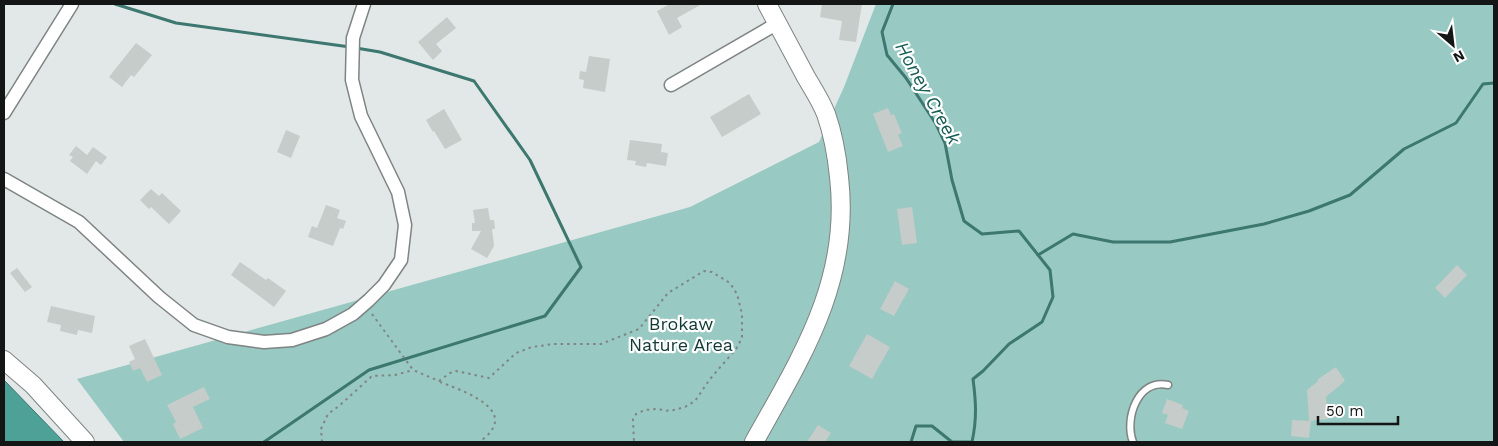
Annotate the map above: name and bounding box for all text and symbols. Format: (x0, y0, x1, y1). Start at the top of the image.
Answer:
north arrow (1428, 20, 1478, 70)
water label: Honey Creek (890, 38, 966, 149)
text: N (1451, 47, 1467, 66)
park label: Brokaw Nature Area (629, 313, 733, 355)
scale bar (1318, 394, 1398, 426)
text: 50 m (1326, 402, 1363, 420)

